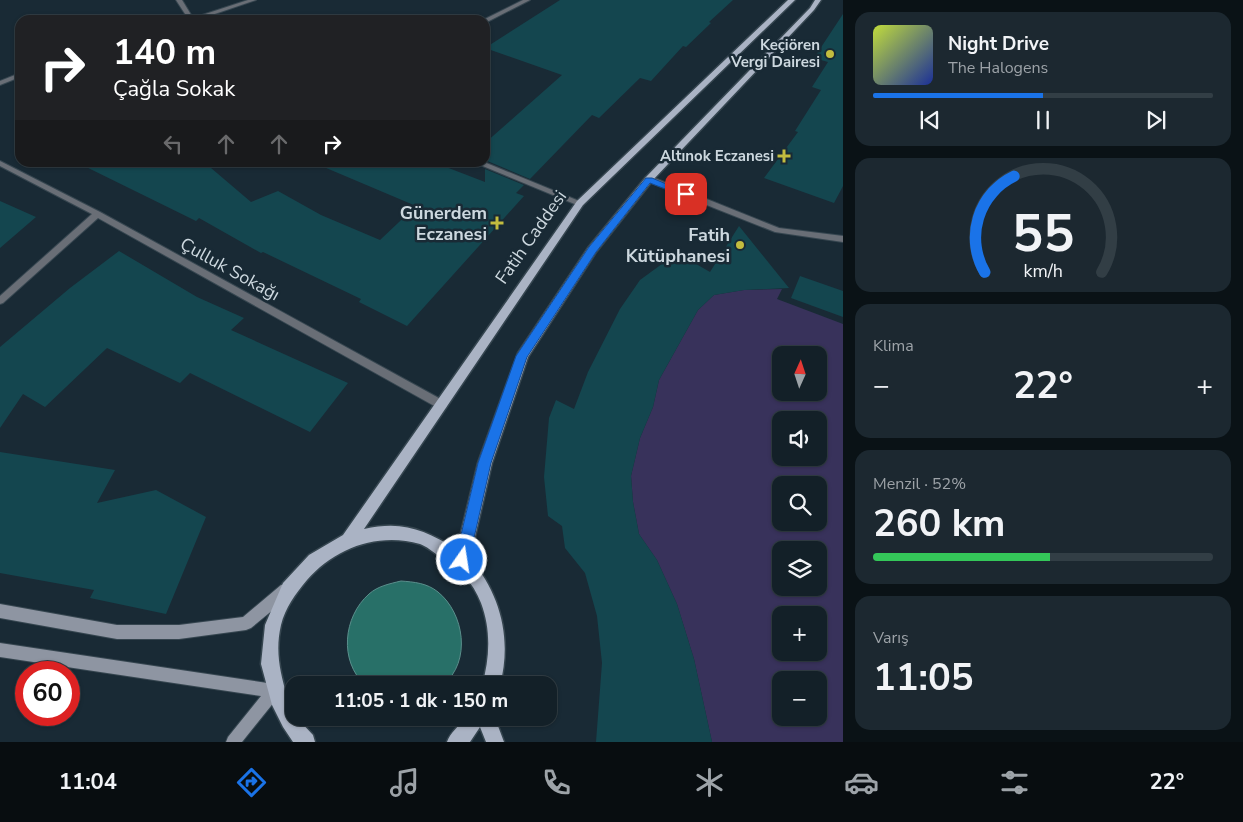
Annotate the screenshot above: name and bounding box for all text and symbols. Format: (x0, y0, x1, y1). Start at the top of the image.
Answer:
text: 140 m (113, 29, 216, 76)
text: Night Drive (948, 31, 1049, 57)
icon: right (30, 35, 95, 100)
place label: Keçiören Vergi Dairesi (730, 35, 820, 72)
marker: Keçiören Vergi Dairesi (824, 48, 836, 60)
text: The Halogens (948, 57, 1048, 79)
text: Çağla Sokak (113, 74, 235, 104)
icon: previous (916, 106, 944, 134)
icon: pause (1029, 106, 1057, 134)
icon: next (1142, 106, 1170, 134)
icon: left (159, 130, 187, 158)
icon: ahead (212, 130, 240, 158)
icon: ahead (265, 130, 293, 158)
icon: right (318, 130, 346, 158)
place label: Altınok Eczanesi (660, 146, 774, 166)
marker: Altınok Eczanesi (778, 150, 790, 162)
pin (665, 173, 707, 215)
icon: arrive (672, 180, 700, 208)
street label: Fatih Caddesi (490, 185, 572, 289)
text: 55 (1012, 198, 1074, 269)
place label: Günerdem Eczanesi (400, 201, 487, 246)
marker: Günerdem Eczanesi (491, 217, 503, 229)
place label: Fatih Kütüphanesi (626, 223, 730, 268)
street label: Çulluk Sokağı (176, 232, 284, 306)
marker: Fatih Kütüphanesi (734, 239, 746, 251)
text: km/h (1023, 259, 1063, 283)
text: Klima (873, 335, 914, 357)
north arrow (772, 346, 828, 401)
map controls (772, 346, 827, 726)
text: 22° (1013, 360, 1073, 411)
text: − (873, 367, 890, 405)
text: + (1196, 367, 1213, 405)
button: sound (772, 411, 827, 466)
text: Menzil · 52% (873, 473, 966, 495)
button: search (772, 476, 827, 531)
text: 260 km (873, 498, 1005, 549)
position arrow (435, 533, 487, 585)
button: layers (772, 541, 827, 596)
button: + (772, 606, 827, 661)
text: Varış (873, 627, 909, 649)
text: 11:05 (873, 652, 974, 703)
speed limit sign: 60 (15, 661, 80, 726)
button: − (772, 671, 827, 726)
text: 11:05 · 1 dk · 150 m (334, 688, 508, 714)
icon: directions (234, 765, 269, 800)
icon: music (387, 765, 422, 800)
icon: phone (539, 765, 574, 800)
icon: climate (692, 765, 727, 800)
icon: car (844, 765, 879, 800)
icon: filters (997, 765, 1032, 800)
text: 11:04 (59, 767, 117, 797)
text: 22° (1149, 767, 1184, 797)

